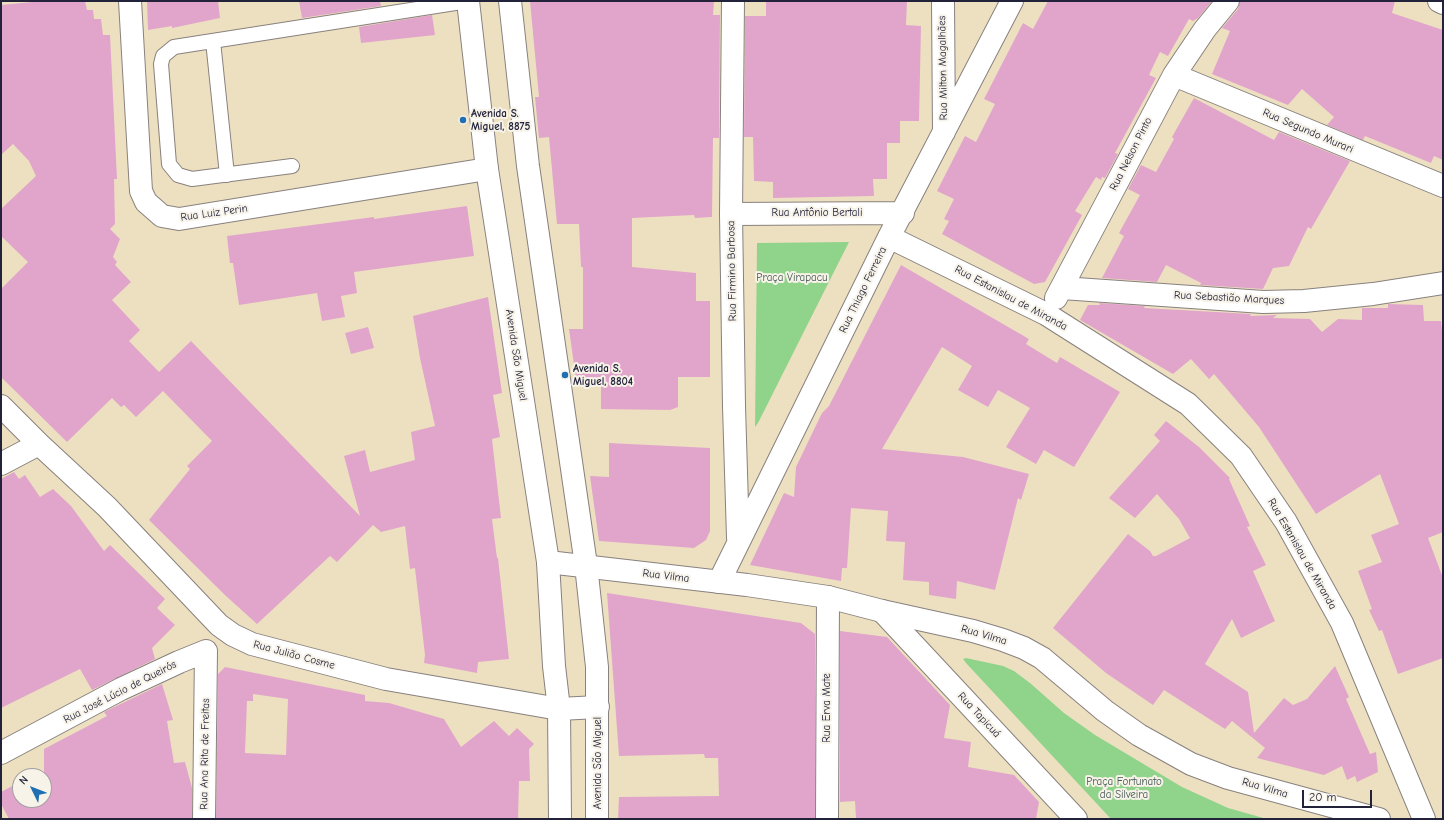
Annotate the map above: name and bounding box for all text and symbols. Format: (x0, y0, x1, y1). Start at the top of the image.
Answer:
street label: Rua Milton Magalhães (935, 16, 951, 120)
street label: Rua Segundo Murari (1261, 106, 1355, 156)
place label: Avenida S. Miguel, 8875 (471, 107, 530, 133)
marker: Avenida S. Miguel, 8875 (458, 115, 468, 125)
street label: Rua Nelson Pinto (1107, 115, 1155, 193)
street label: Rua Luiz Perin (180, 202, 248, 224)
street label: Rua Antônio Bertali (772, 206, 862, 220)
street label: Rua Firmino Barbosa (725, 221, 739, 321)
street label: Rua Thiago Ferreira (836, 245, 890, 335)
street label: Rua Estanislau de Miranda (952, 263, 1070, 333)
park label: Praça Virapacu (756, 271, 828, 285)
street label: Rua Sebastião Marques (1173, 289, 1285, 307)
street label: Avenida São Miguel (502, 308, 530, 402)
place label: Avenida S. Miguel, 8804 (573, 362, 633, 388)
marker: Avenida S. Miguel, 8804 (560, 370, 570, 380)
street label: Rua Estanislau de Miranda (1265, 496, 1339, 612)
street label: Rua Vilma (642, 567, 690, 585)
street label: Rua Vilma (960, 622, 1008, 648)
street label: Rua Julião Cosme (252, 638, 336, 672)
street label: Rua José Lúcio de Queirós (61, 658, 179, 726)
street label: Rua Erva Mate (820, 673, 834, 743)
street label: Rua Tapicuá (955, 690, 1003, 740)
street label: Rua Ana Rita de Freitas (197, 698, 213, 810)
street label: Avenida São Miguel (591, 717, 605, 809)
north arrow (12, 768, 52, 808)
text: N (16, 773, 31, 787)
park label: Praça Fortunato da Silveira (1086, 775, 1162, 801)
street label: Rua Vilma (1241, 775, 1289, 801)
scale bar (1304, 782, 1374, 808)
text: 20 m (1309, 790, 1337, 804)

